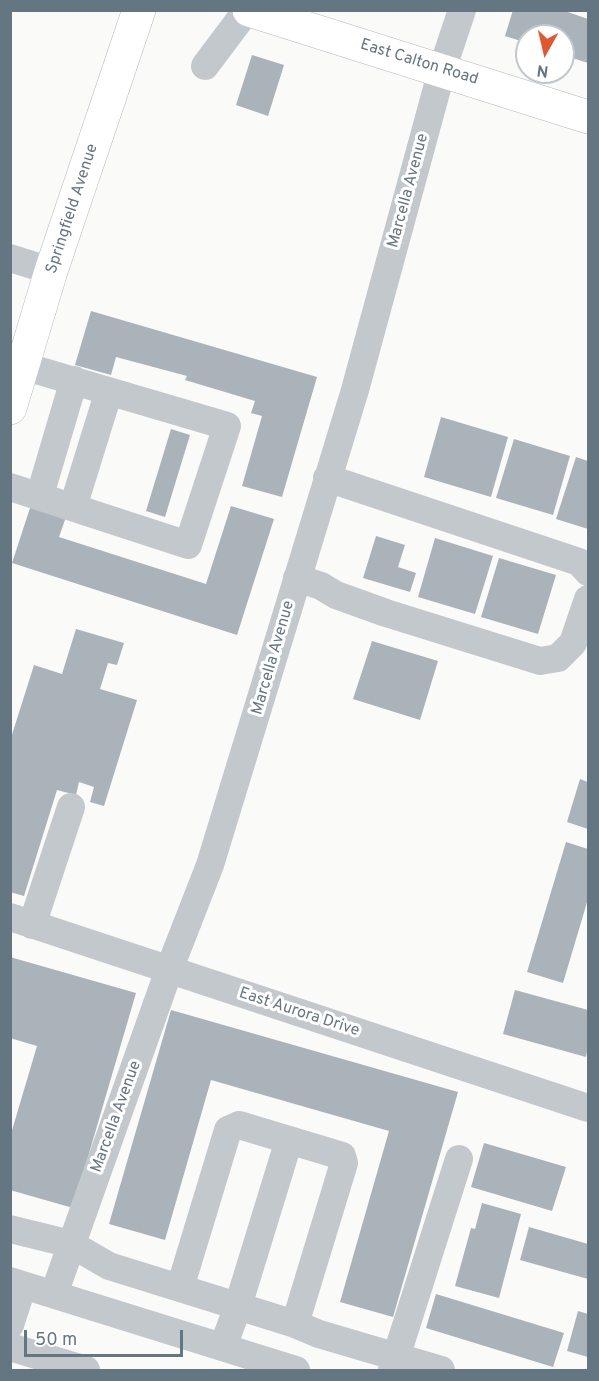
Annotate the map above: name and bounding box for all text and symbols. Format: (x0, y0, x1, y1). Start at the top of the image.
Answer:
north arrow (515, 24, 575, 84)
street label: East Calton Road (358, 36, 480, 90)
text: N (536, 59, 550, 81)
street label: Marcella Avenue (385, 132, 433, 250)
street label: Springfield Avenue (43, 142, 103, 276)
street label: Marcella Avenue (249, 599, 299, 717)
street label: East Aurora Drive (236, 984, 362, 1042)
street label: Marcella Avenue (88, 1058, 146, 1176)
scale bar (27, 1318, 186, 1356)
text: 50 m (35, 1329, 77, 1352)

